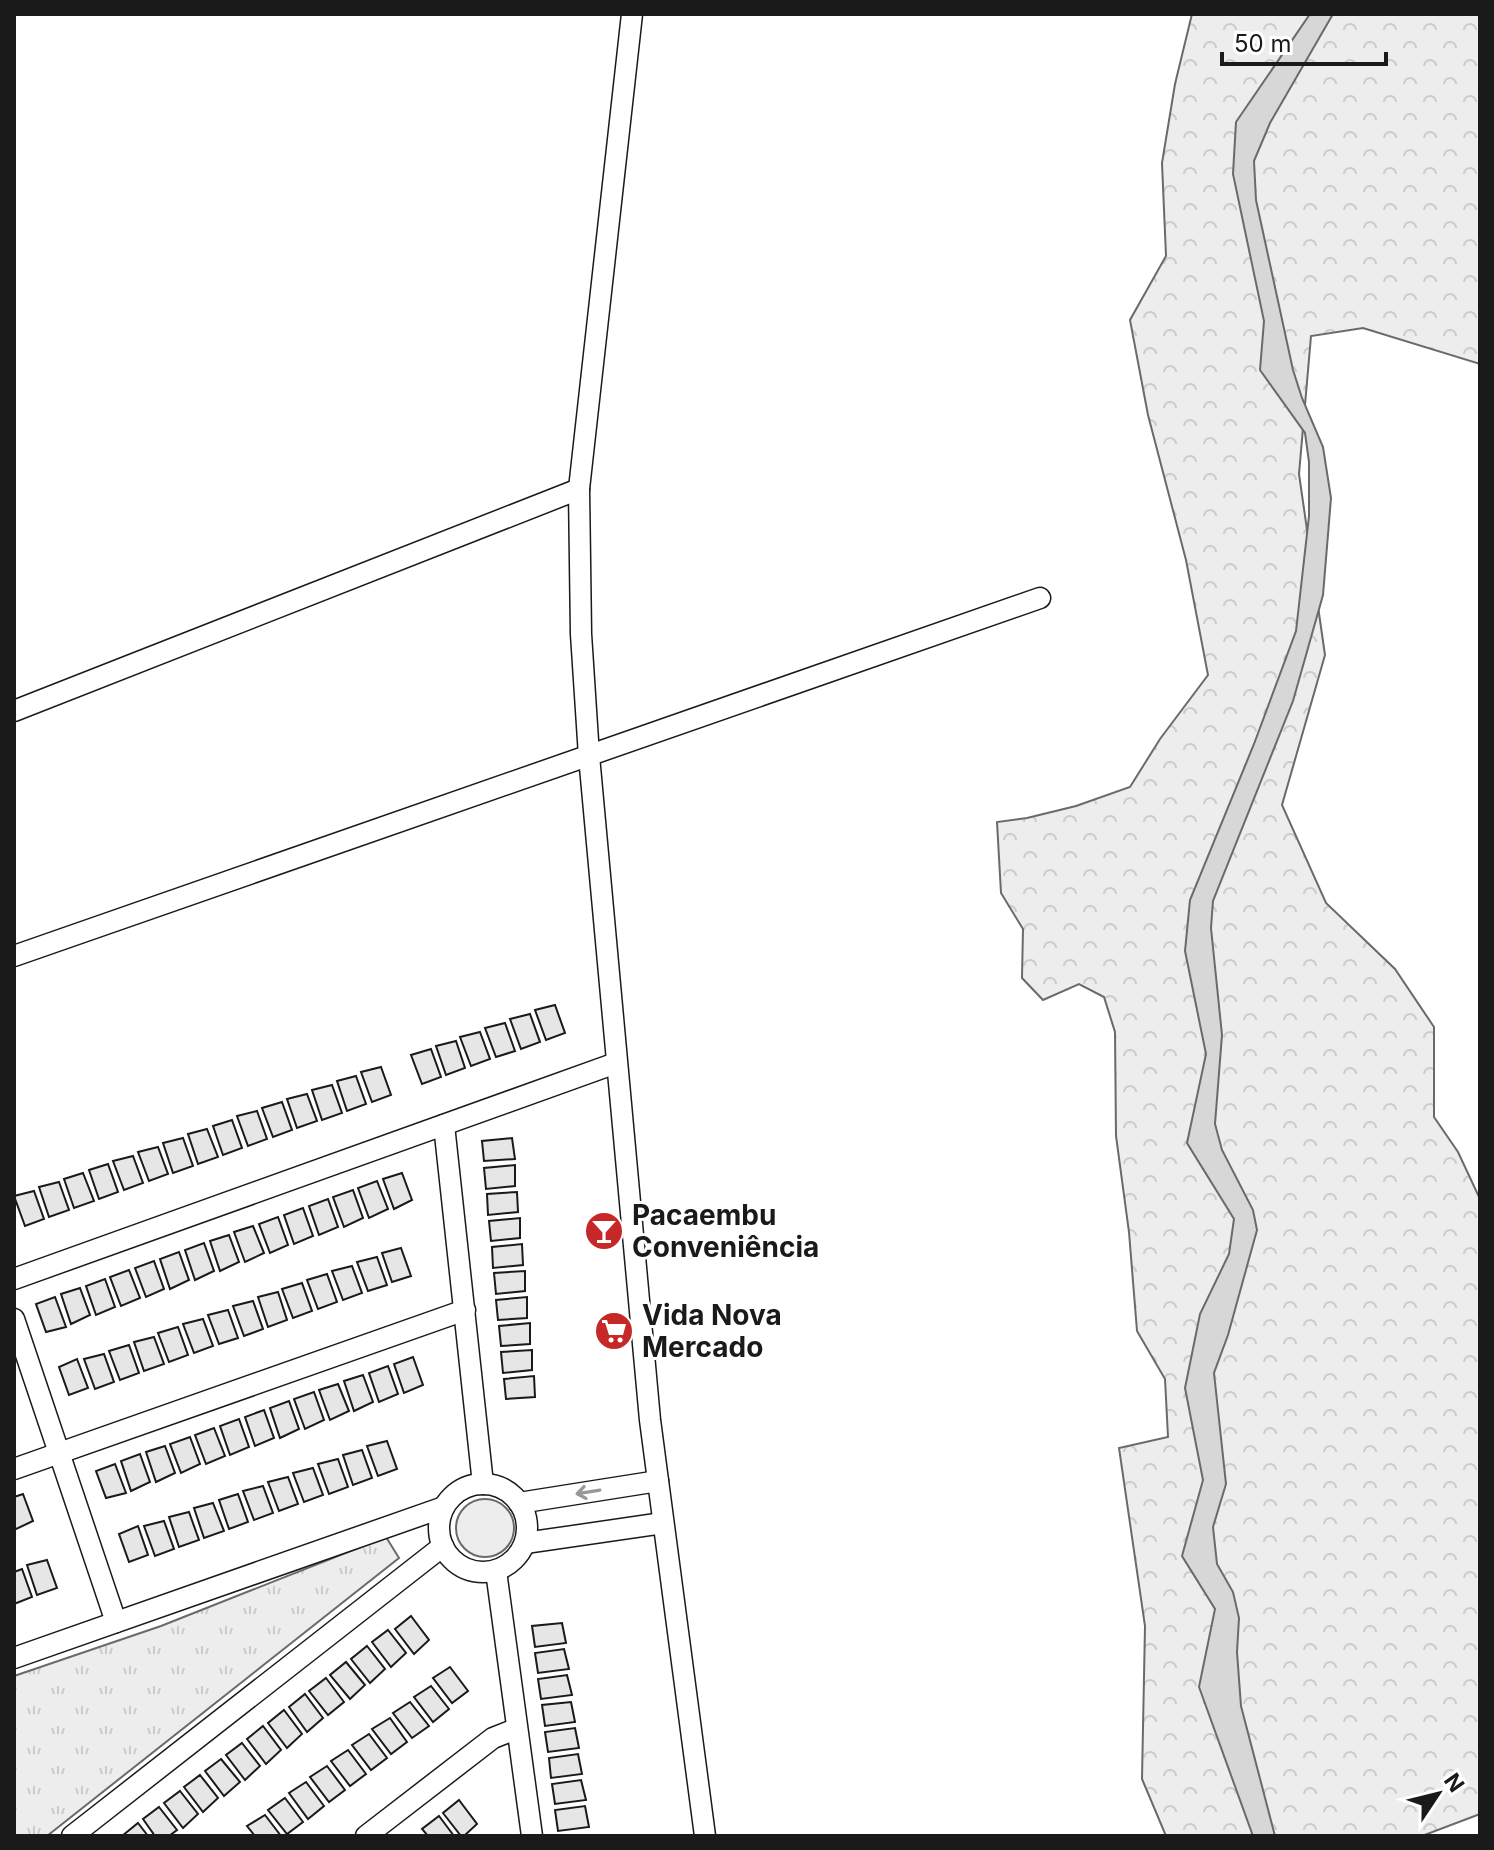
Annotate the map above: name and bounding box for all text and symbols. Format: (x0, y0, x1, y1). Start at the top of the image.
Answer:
scale bar (1222, 16, 1386, 66)
text: 50 m (1234, 29, 1292, 58)
place label: Pacaembu Conveniência (632, 1198, 819, 1264)
bar icon: Pacaembu Conveniência (583, 1210, 625, 1252)
place label: Vida Nova Mercado (642, 1298, 782, 1364)
supermarket icon: Vida Nova Mercado (593, 1310, 635, 1352)
one-way arrow (576, 1485, 602, 1500)
north arrow (1398, 1754, 1478, 1834)
text: N (1439, 1768, 1470, 1797)

